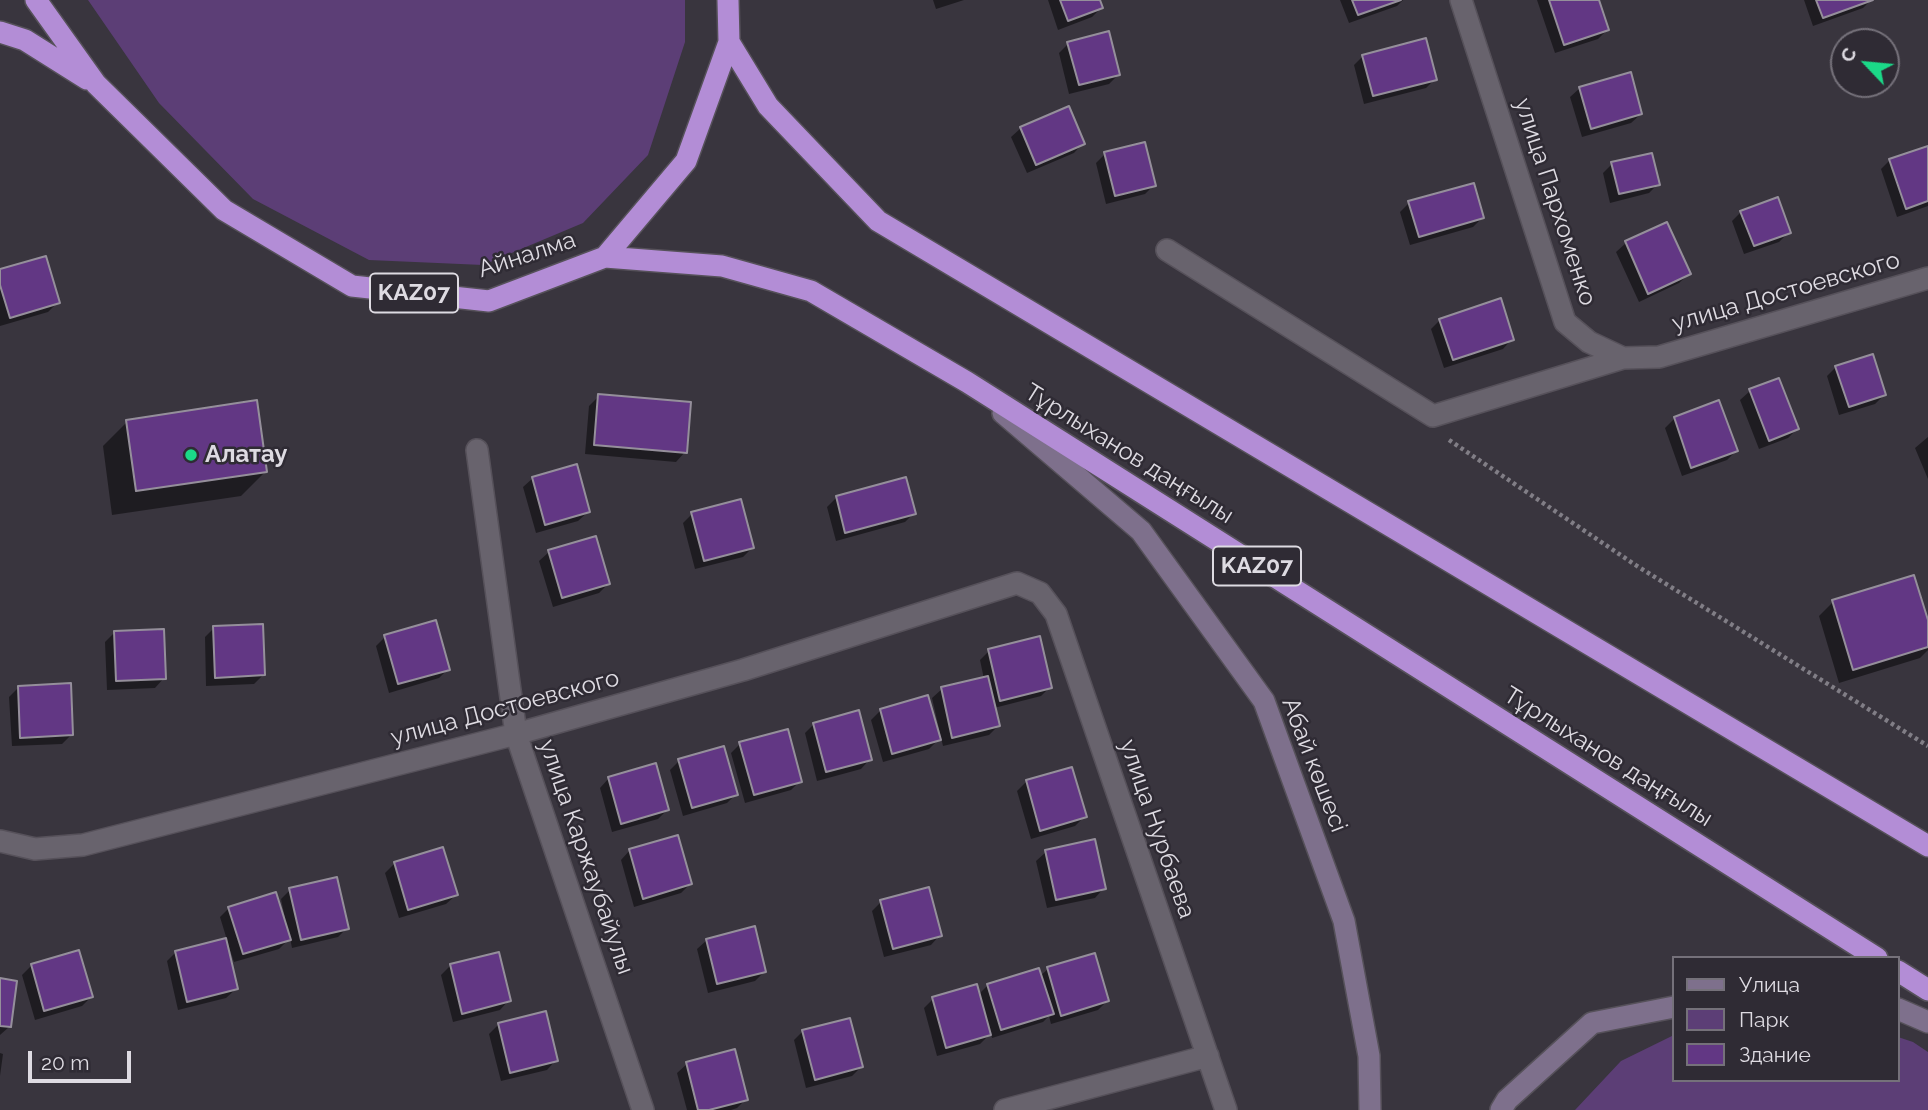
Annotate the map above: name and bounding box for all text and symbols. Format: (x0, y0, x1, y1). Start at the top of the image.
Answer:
north arrow (1830, 28, 1900, 98)
text: С (1835, 44, 1861, 65)
street label: улица Пархоменко (1508, 95, 1602, 309)
street label: Айналма (474, 226, 580, 284)
street label: улица Достоевского (1669, 246, 1903, 338)
road number: KAZ07 (370, 274, 458, 312)
street label: Тұрлыханов даңғылы (1019, 378, 1239, 530)
place label: Алатау (205, 441, 287, 469)
marker: Алатау (183, 447, 199, 463)
road number: KAZ07 (1213, 546, 1301, 586)
street label: улица Достоевского (388, 664, 622, 752)
street label: Тұрлыханов даңғылы (1498, 681, 1718, 833)
street label: Абай көшесі (1275, 694, 1353, 836)
street label: улица Каржаубайулы (532, 736, 640, 978)
street label: улица Нурбаева (1113, 736, 1201, 922)
legend (1672, 956, 1900, 1082)
text: Улица (1739, 972, 1800, 997)
text: Парк (1739, 1007, 1789, 1032)
scale bar (32, 1036, 135, 1080)
text: Здание (1739, 1042, 1811, 1067)
text: 20 m (41, 1050, 89, 1075)

